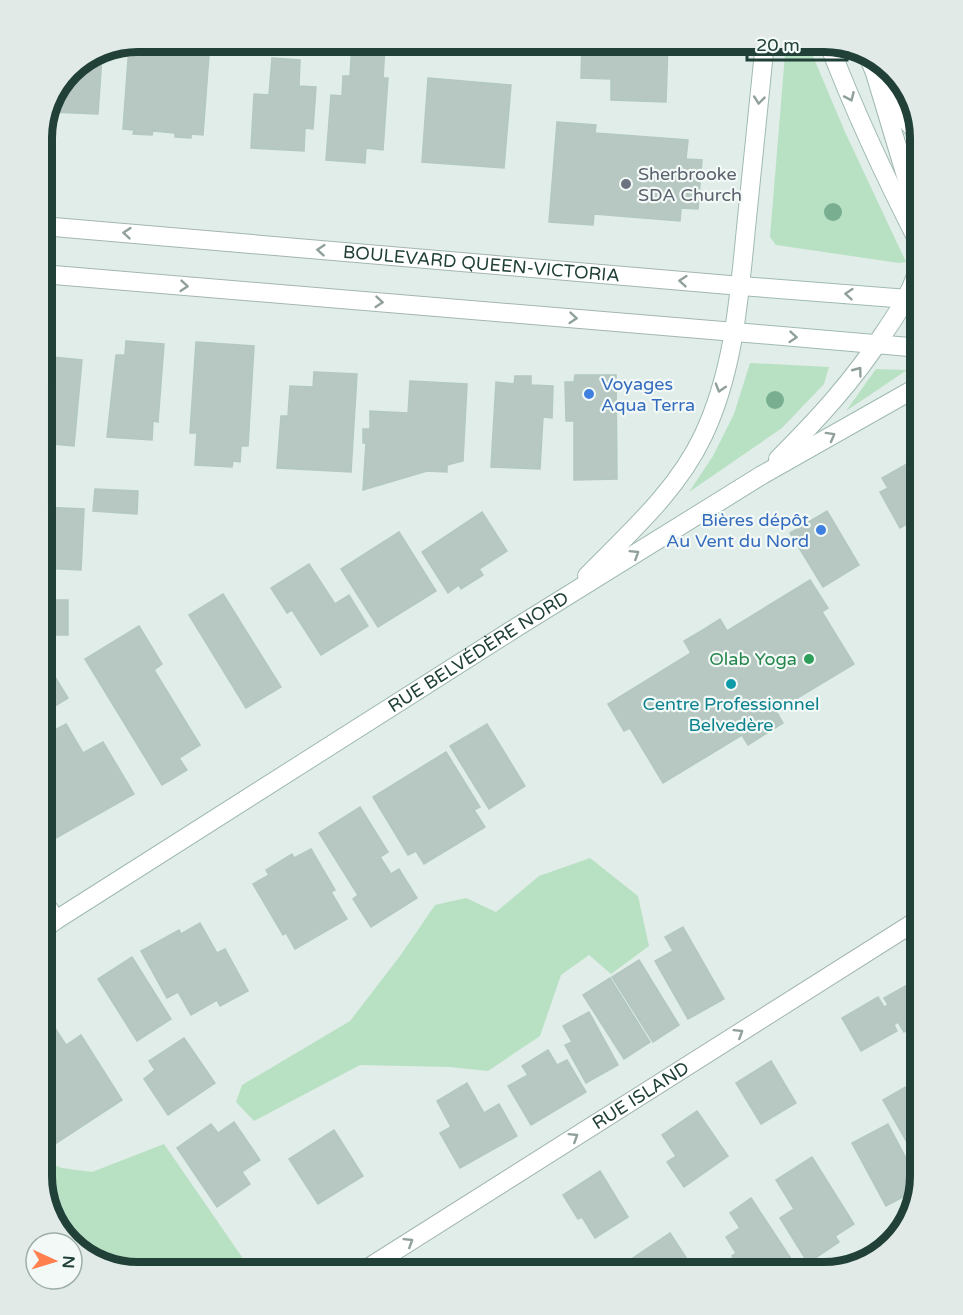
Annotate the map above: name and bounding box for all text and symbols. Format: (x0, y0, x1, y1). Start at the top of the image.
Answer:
scale bar (747, 24, 848, 62)
text: 20 m (756, 34, 800, 56)
one-way arrow (842, 90, 854, 101)
one-way arrow (753, 96, 766, 105)
place label: Sherbrooke SDA Church (638, 163, 742, 206)
marker: Sherbrooke SDA Church (619, 177, 633, 191)
one-way arrow (122, 227, 131, 240)
street label: BOULEVARD QUEEN-VICTORIA (342, 241, 621, 287)
one-way arrow (317, 244, 326, 257)
one-way arrow (678, 275, 687, 288)
one-way arrow (180, 279, 189, 292)
one-way arrow (844, 288, 853, 301)
one-way arrow (374, 295, 383, 308)
one-way arrow (568, 311, 577, 324)
one-way arrow (789, 330, 798, 343)
one-way arrow (851, 366, 862, 377)
place label: Voyages Aqua Terra (601, 373, 695, 416)
one-way arrow (715, 382, 727, 393)
marker: Voyages Aqua Terra (582, 387, 596, 401)
one-way arrow (825, 432, 835, 443)
place label: Bières dépôt Au Vent du Nord (666, 509, 809, 552)
marker: Bières dépôt Au Vent du Nord (814, 523, 828, 537)
one-way arrow (629, 550, 639, 562)
street label: RUE BELVÉDÈRE NORD (384, 587, 573, 717)
place label: Olab Yoga (709, 648, 797, 670)
marker: Olab Yoga (802, 652, 816, 666)
marker: Centre Professionnel Belvedère (724, 677, 738, 691)
place label: Centre Professionnel Belvedère (643, 693, 819, 736)
one-way arrow (733, 1029, 743, 1041)
street label: RUE ISLAND (588, 1057, 693, 1134)
one-way arrow (568, 1133, 578, 1145)
north arrow (24, 1231, 84, 1291)
one-way arrow (403, 1237, 413, 1249)
text: N (58, 1255, 78, 1269)

